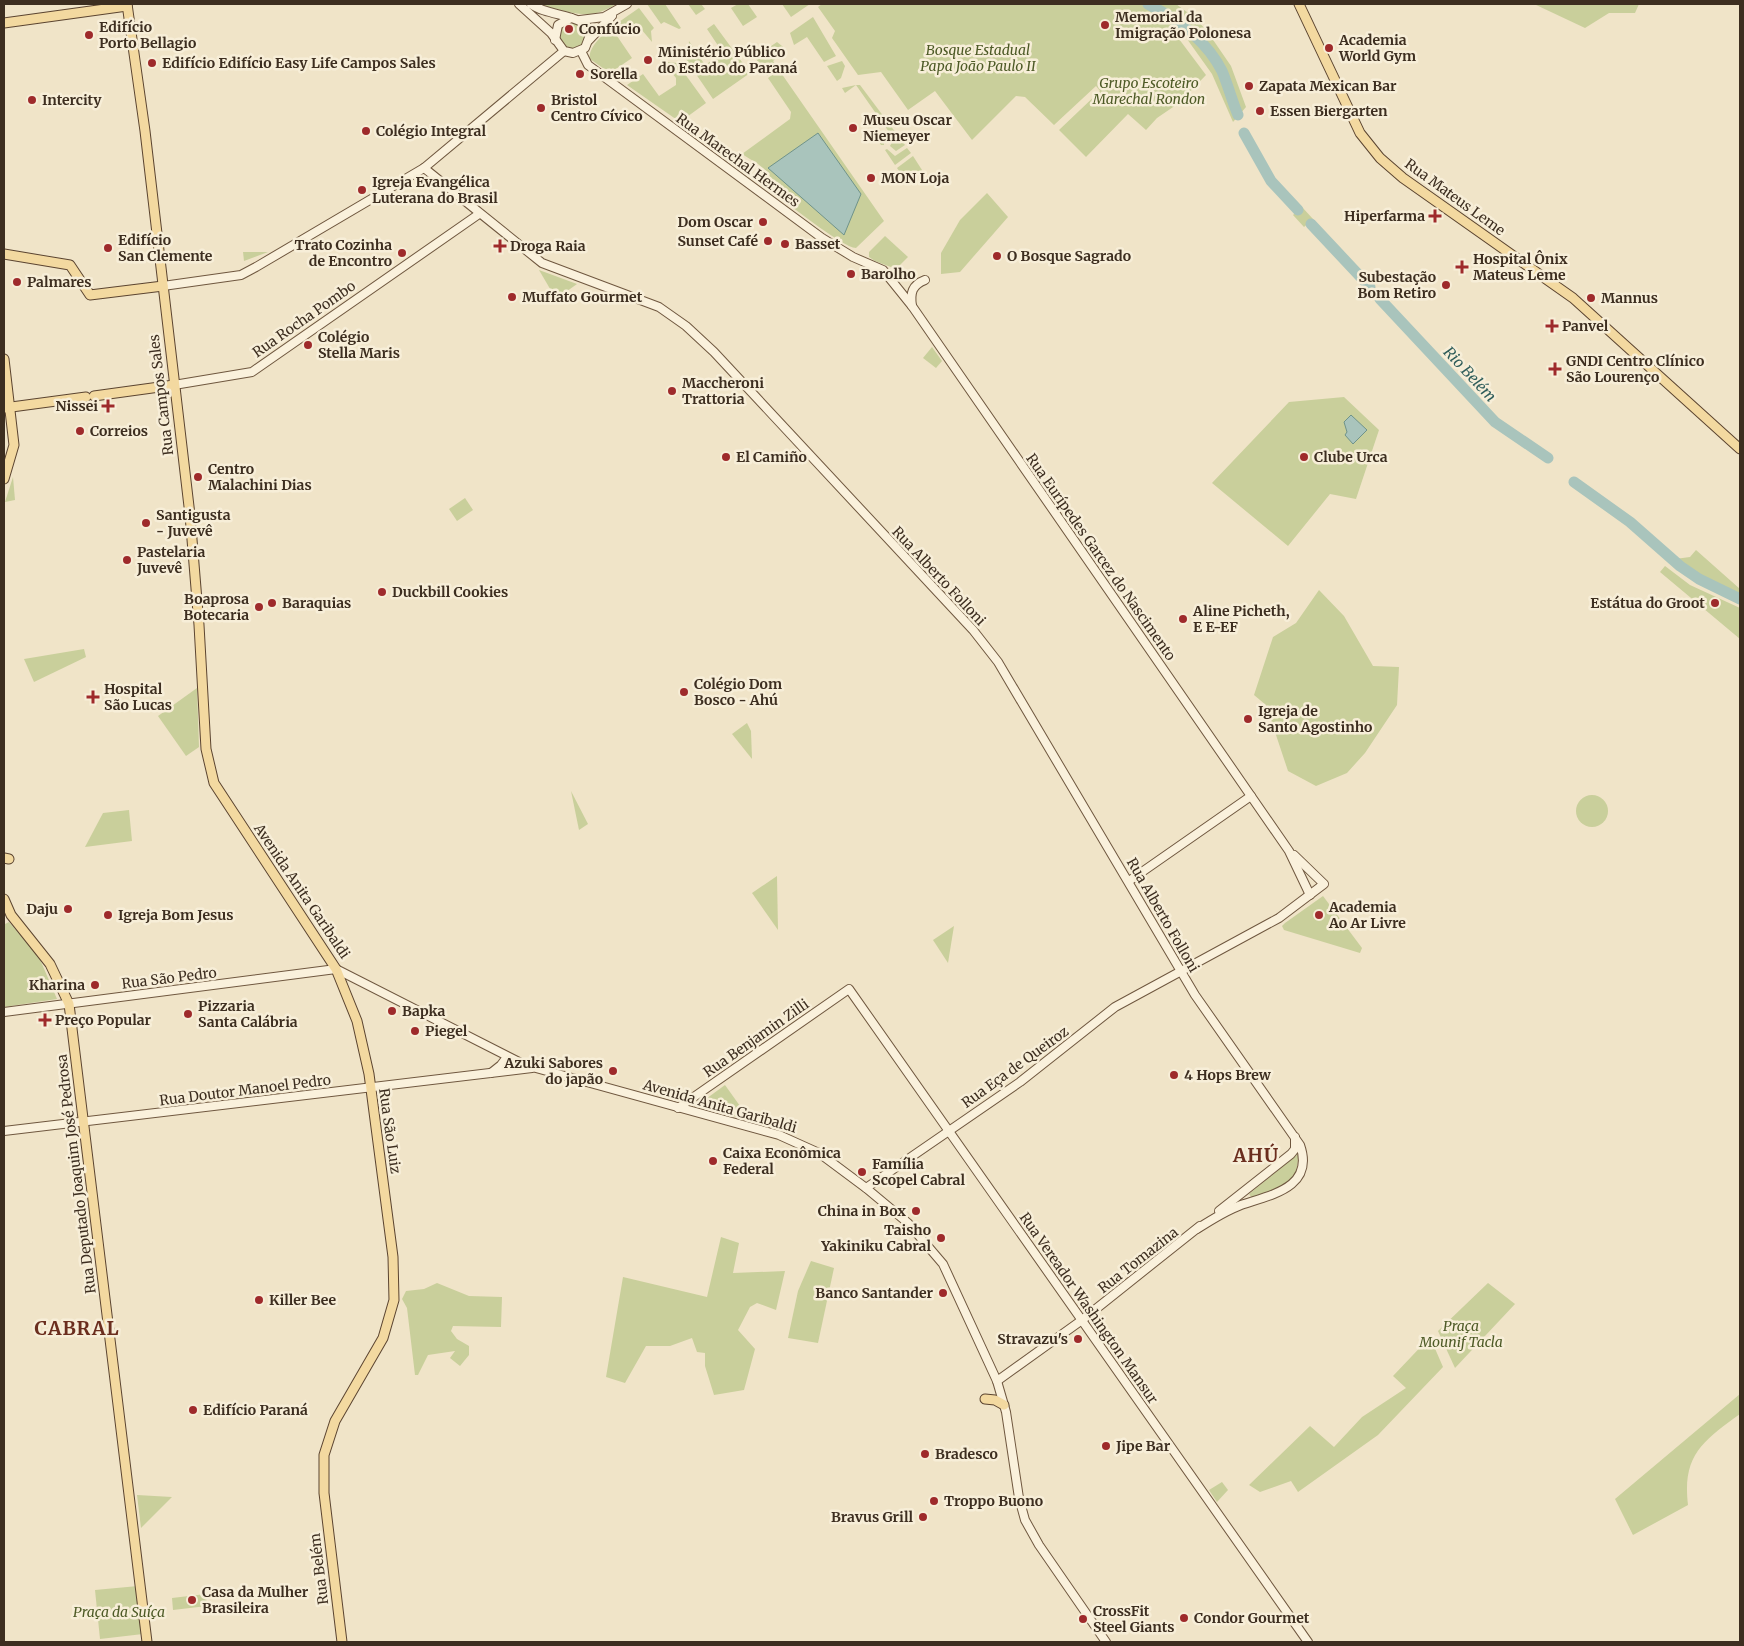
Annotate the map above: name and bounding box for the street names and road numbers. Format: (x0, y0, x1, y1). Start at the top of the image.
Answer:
street label: Rua Marechal Hermes (673, 109, 803, 211)
street label: Rua Mateus Leme (1401, 155, 1509, 239)
street label: Rua Rocha Pombo (249, 277, 359, 361)
street label: Rua Campos Sales (145, 333, 177, 456)
street label: Rua Eurípedes Garcez do Nascimento (1022, 450, 1180, 664)
street label: Rua Alberto Folloni (888, 523, 990, 630)
street label: Avenida Anita Garibaldi (250, 819, 354, 962)
street label: Rua Alberto Folloni (1123, 855, 1203, 976)
street label: Rua São Pedro (120, 963, 218, 993)
street label: Rua Benjamin Zilli (700, 995, 813, 1081)
street label: Rua Eça de Queiroz (958, 1022, 1072, 1112)
street label: Rua Deputado Joaquim José Pedrosa (52, 1053, 100, 1295)
street label: Rua Doutor Manoel Pedro (158, 1071, 332, 1109)
street label: Avenida Anita Garibaldi (640, 1075, 799, 1137)
street label: Rua São Luiz (375, 1087, 405, 1175)
street label: Rua Vereador Washington Mansur (1016, 1209, 1162, 1407)
street label: Rua Tomazina (1094, 1223, 1182, 1297)
street label: Rua Belém (306, 1532, 332, 1606)

